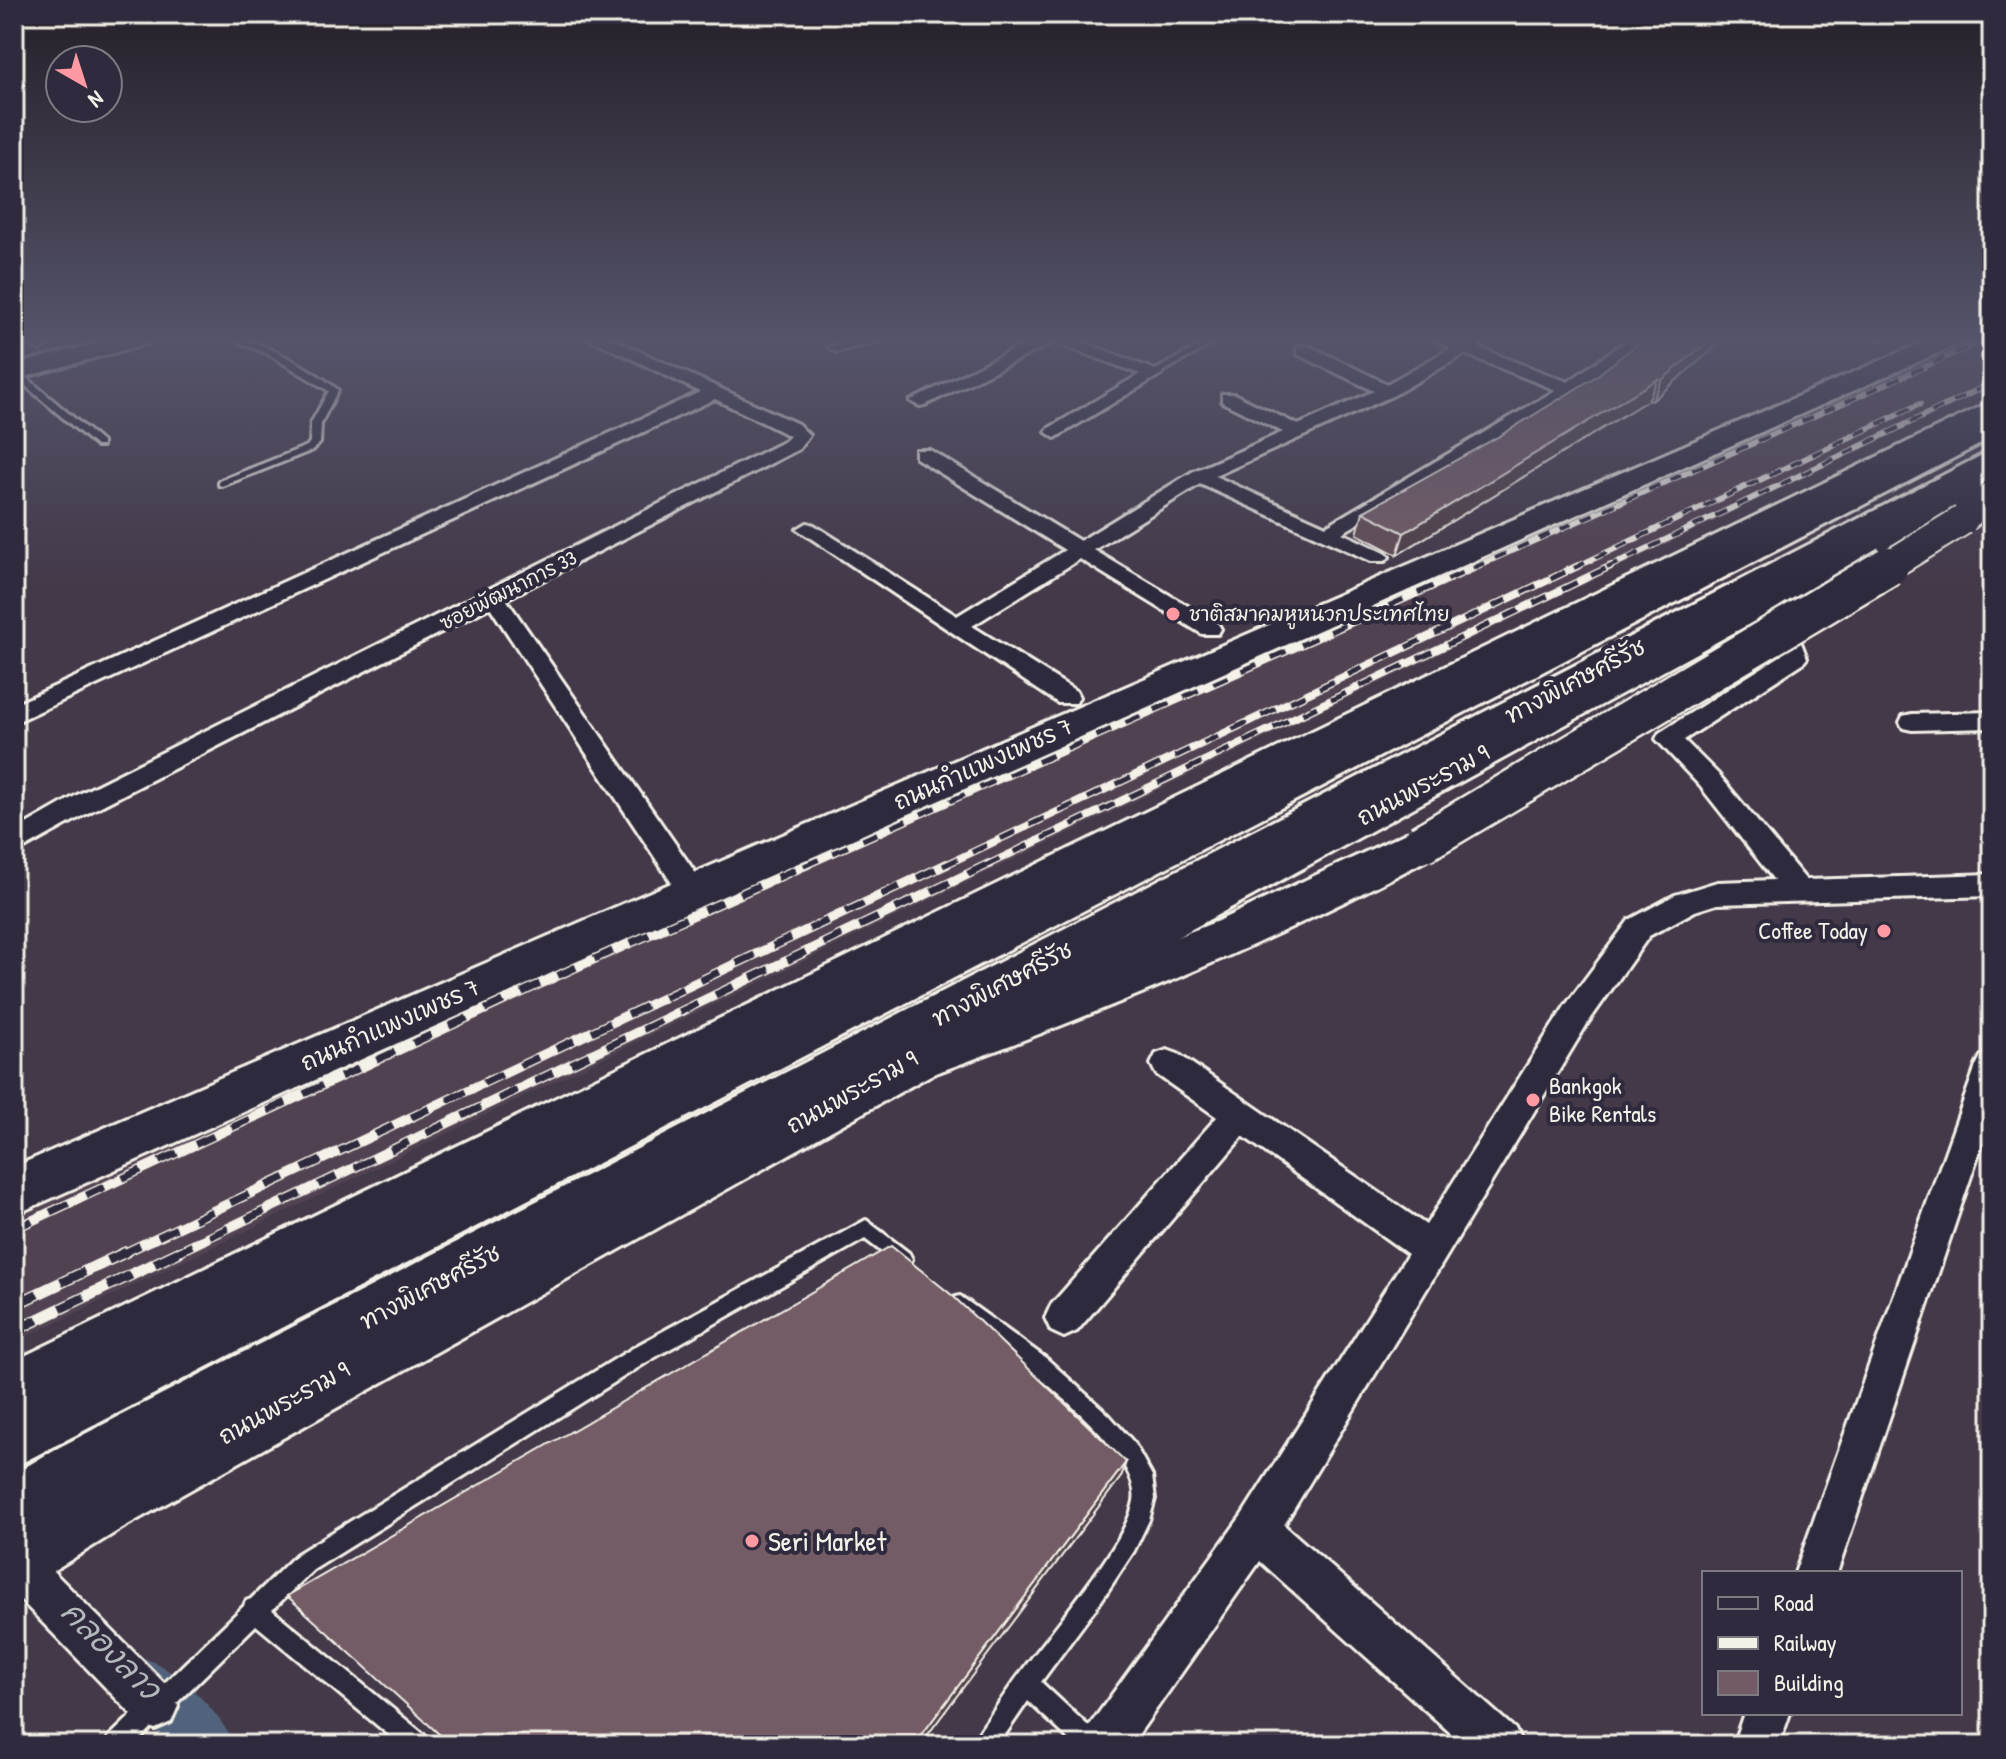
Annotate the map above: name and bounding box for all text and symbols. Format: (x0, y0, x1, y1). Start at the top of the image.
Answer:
north arrow (44, 44, 124, 124)
text: N (82, 84, 111, 115)
street label: ซอยพัฒนาการ 33 (435, 543, 581, 636)
place label: ชาติสมาคมหูหนวกประเทศไทย (1189, 600, 1450, 630)
marker: ชาติสมาคมหูหนวกประเทศไทย (1164, 605, 1182, 623)
street label: ทางพิเศษศรีรัช (1499, 630, 1650, 730)
street label: ถนนกำแพงเพชร 7 (888, 709, 1077, 817)
street label: ถนนพระราม 9 (1351, 736, 1494, 832)
place label: Coffee Today (1758, 914, 1868, 946)
marker: Coffee Today (1875, 922, 1893, 940)
street label: ทางพิเศษศรีรัช (926, 933, 1077, 1033)
street label: ถนนกำแพงเพชร 7 (295, 970, 484, 1078)
street label: ถนนพระราม 9 (780, 1042, 923, 1140)
place label: Bankgok Bike Rentals (1549, 1069, 1656, 1129)
marker: Bankgok Bike Rentals (1524, 1091, 1542, 1109)
street label: ทางพิเศษศรีรัช (354, 1236, 505, 1336)
street label: ถนนพระราม 9 (212, 1353, 355, 1451)
place label: Seri Market (768, 1522, 887, 1560)
marker: Seri Market (743, 1532, 761, 1550)
legend (1702, 1571, 1962, 1715)
text: Road (1774, 1586, 1813, 1618)
water label: คลองลาว (52, 1590, 173, 1711)
text: Railway (1774, 1626, 1837, 1658)
text: Building (1774, 1666, 1844, 1698)

